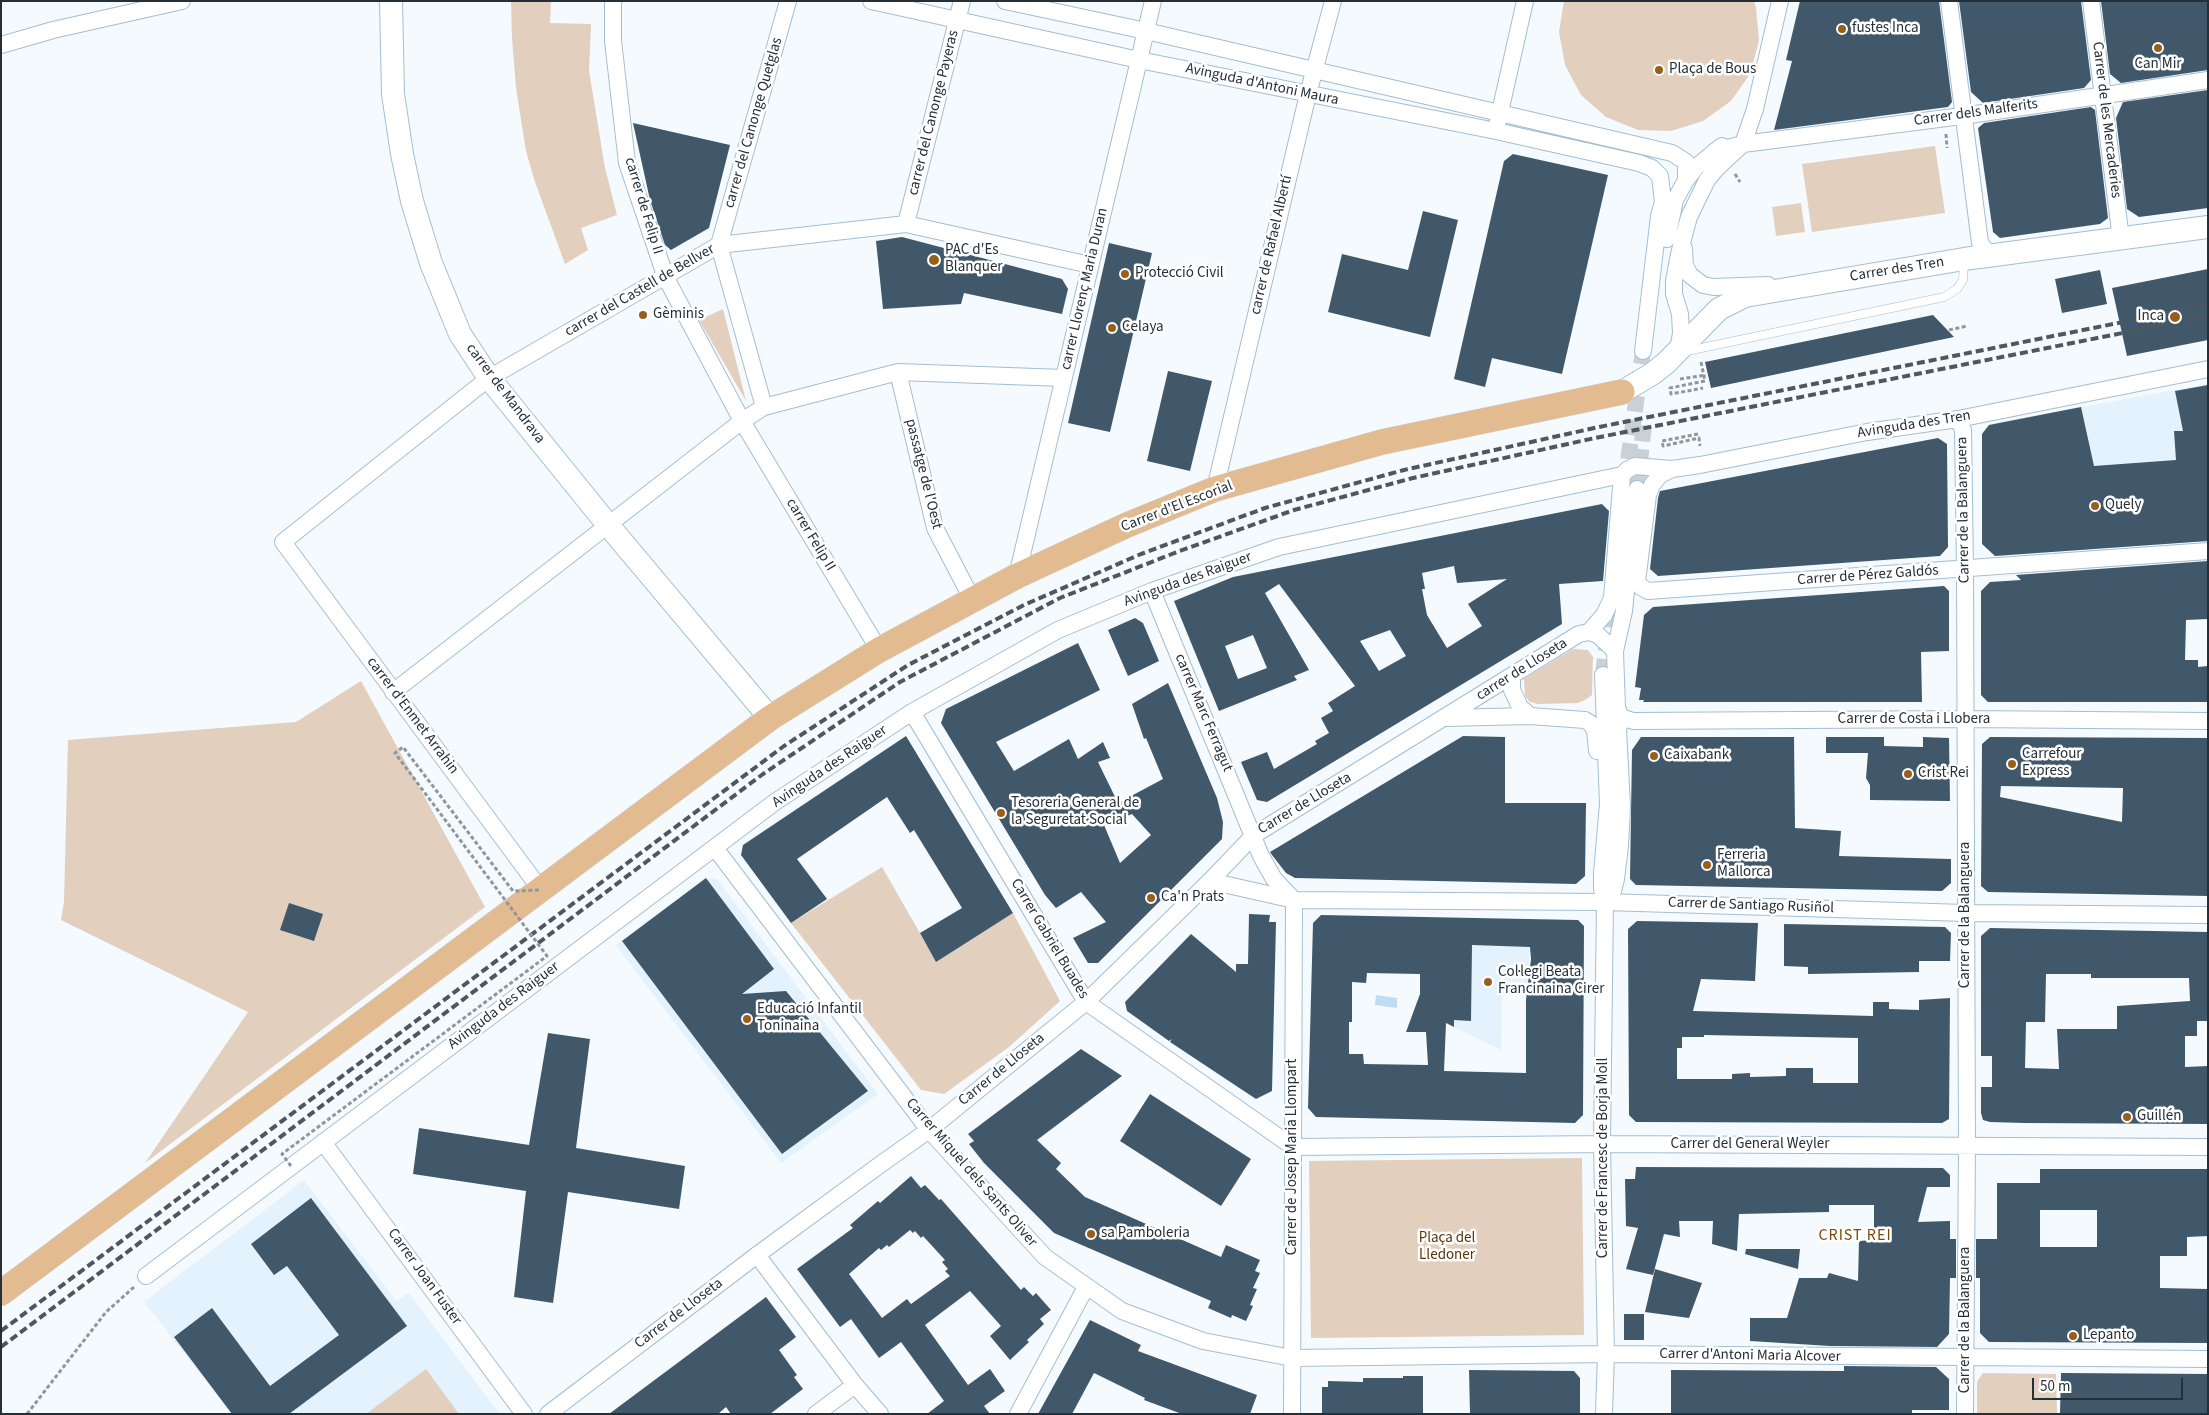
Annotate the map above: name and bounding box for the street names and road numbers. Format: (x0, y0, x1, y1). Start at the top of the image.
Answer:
street label: carrer del Canonge Payeras (905, 28, 963, 198)
street label: carrer del Canonge Quetglas (721, 36, 787, 210)
street label: Carrer de les Mercaderies (2087, 41, 2125, 199)
street label: Avinguda d'Antoni Maura (1184, 60, 1340, 110)
street label: Carrer dels Malferits (1913, 95, 2039, 131)
street label: carrer de Felip II (620, 155, 666, 257)
street label: carrer de Rafael Albertí (1247, 174, 1297, 316)
street label: carrer Llorenç Maria Duran (1058, 206, 1112, 372)
street label: carrer del Castell de Bellver (562, 241, 718, 341)
street label: Carrer des Tren (1849, 254, 1945, 286)
street label: carrer de Mandrava (462, 340, 548, 448)
street label: Avinguda des Tren (1856, 407, 1972, 443)
street label: passatge de l'Oest (901, 417, 945, 531)
street label: Carrer de la Balanguera (1954, 436, 1974, 584)
street label: Carrer d'El Escorial (1119, 477, 1235, 537)
street label: carrer Felip II (781, 495, 839, 575)
street label: Avinguda des Raiguer (1122, 549, 1254, 611)
street label: Carrer de Pérez Galdós (1797, 562, 1939, 590)
street label: carrer de Lloseta (1473, 635, 1571, 705)
street label: carrer Marc Ferragut (1170, 651, 1236, 775)
street label: carrer d'Enmet Arrahin (362, 654, 462, 778)
street label: Carrer de Costa i Llobera (1838, 711, 1990, 729)
street label: Avinguda des Raiguer (769, 722, 891, 812)
street label: Carrer de Lloseta (1255, 769, 1355, 839)
street label: Carrer de la Balanguera (1957, 842, 1975, 988)
street label: Carrer Gabriel Buades (1006, 876, 1092, 1002)
street label: Carrer de Santiago Rusiñol (1668, 894, 1834, 918)
street label: Avinguda des Raiguer (445, 958, 563, 1054)
street label: Carrer de Lloseta (955, 1030, 1049, 1110)
street label: Carrer de Francesc de Borja Moll (1595, 1058, 1613, 1258)
street label: Carrer de Josep Maria Llompart (1284, 1059, 1302, 1255)
street label: Carrer Miquel dels Sants Oliver (901, 1095, 1041, 1251)
street label: Carrer del General Weyler (1671, 1136, 1829, 1154)
street label: Carrer Joan Fuster (383, 1225, 465, 1329)
street label: Carrer de la Balanguera (1957, 1247, 1975, 1393)
street label: Carrer de Lloseta (631, 1275, 727, 1353)
street label: Carrer d'Antoni Maria Alcover (1659, 1345, 1841, 1367)

